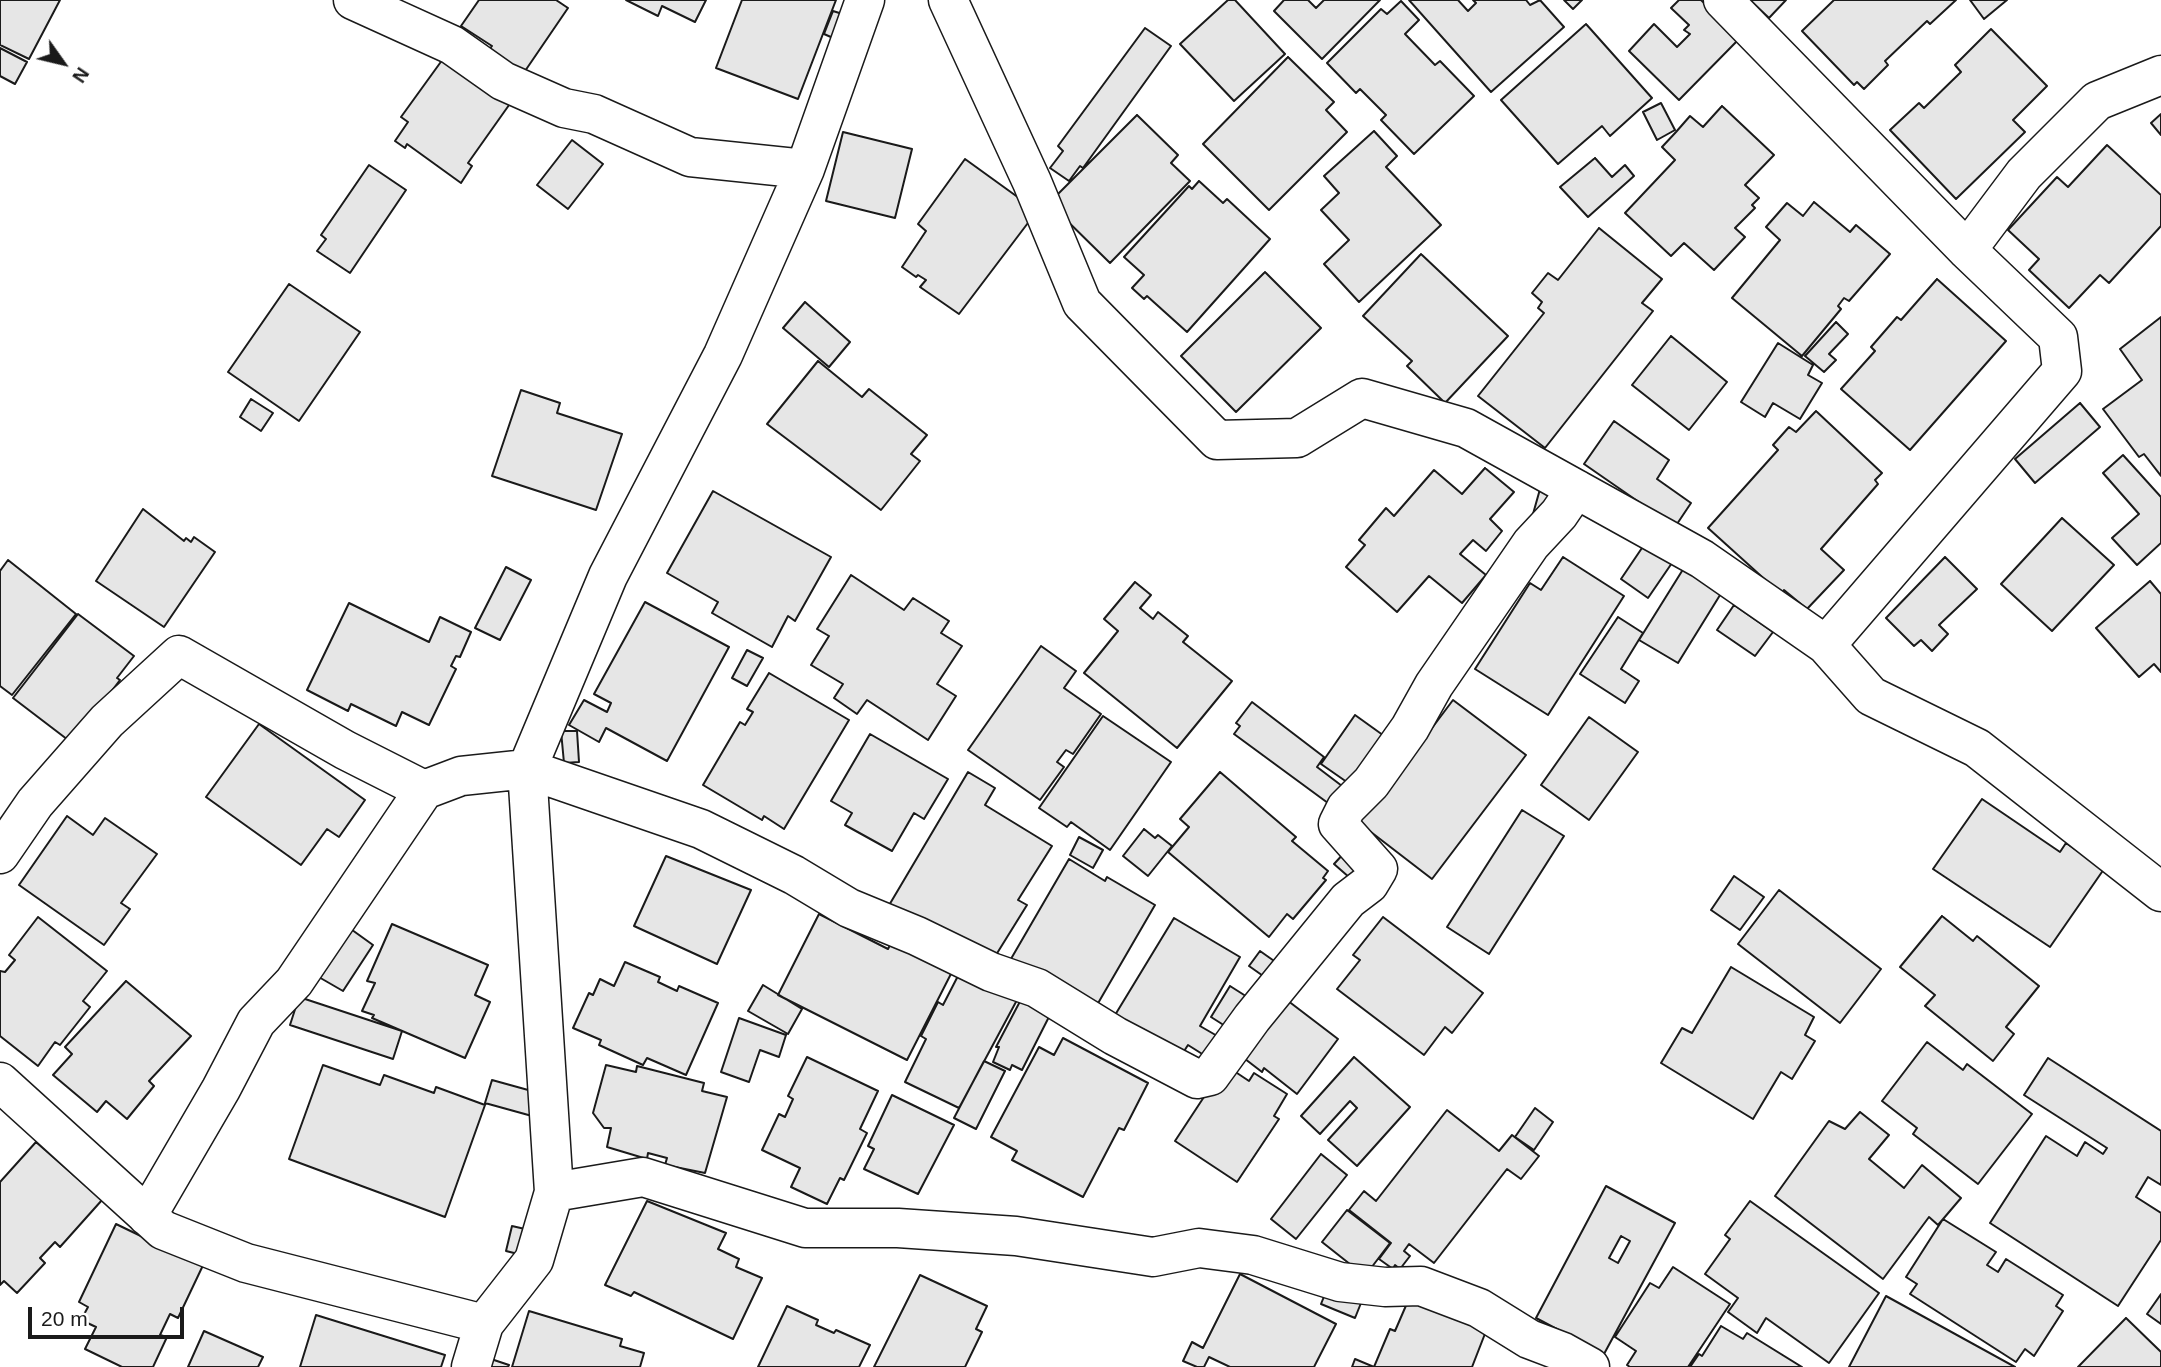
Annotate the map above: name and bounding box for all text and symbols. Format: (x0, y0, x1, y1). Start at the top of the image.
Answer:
north arrow (28, 28, 98, 98)
text: N (68, 63, 93, 87)
scale bar (32, 1294, 187, 1338)
text: 20 m (41, 1307, 88, 1330)

